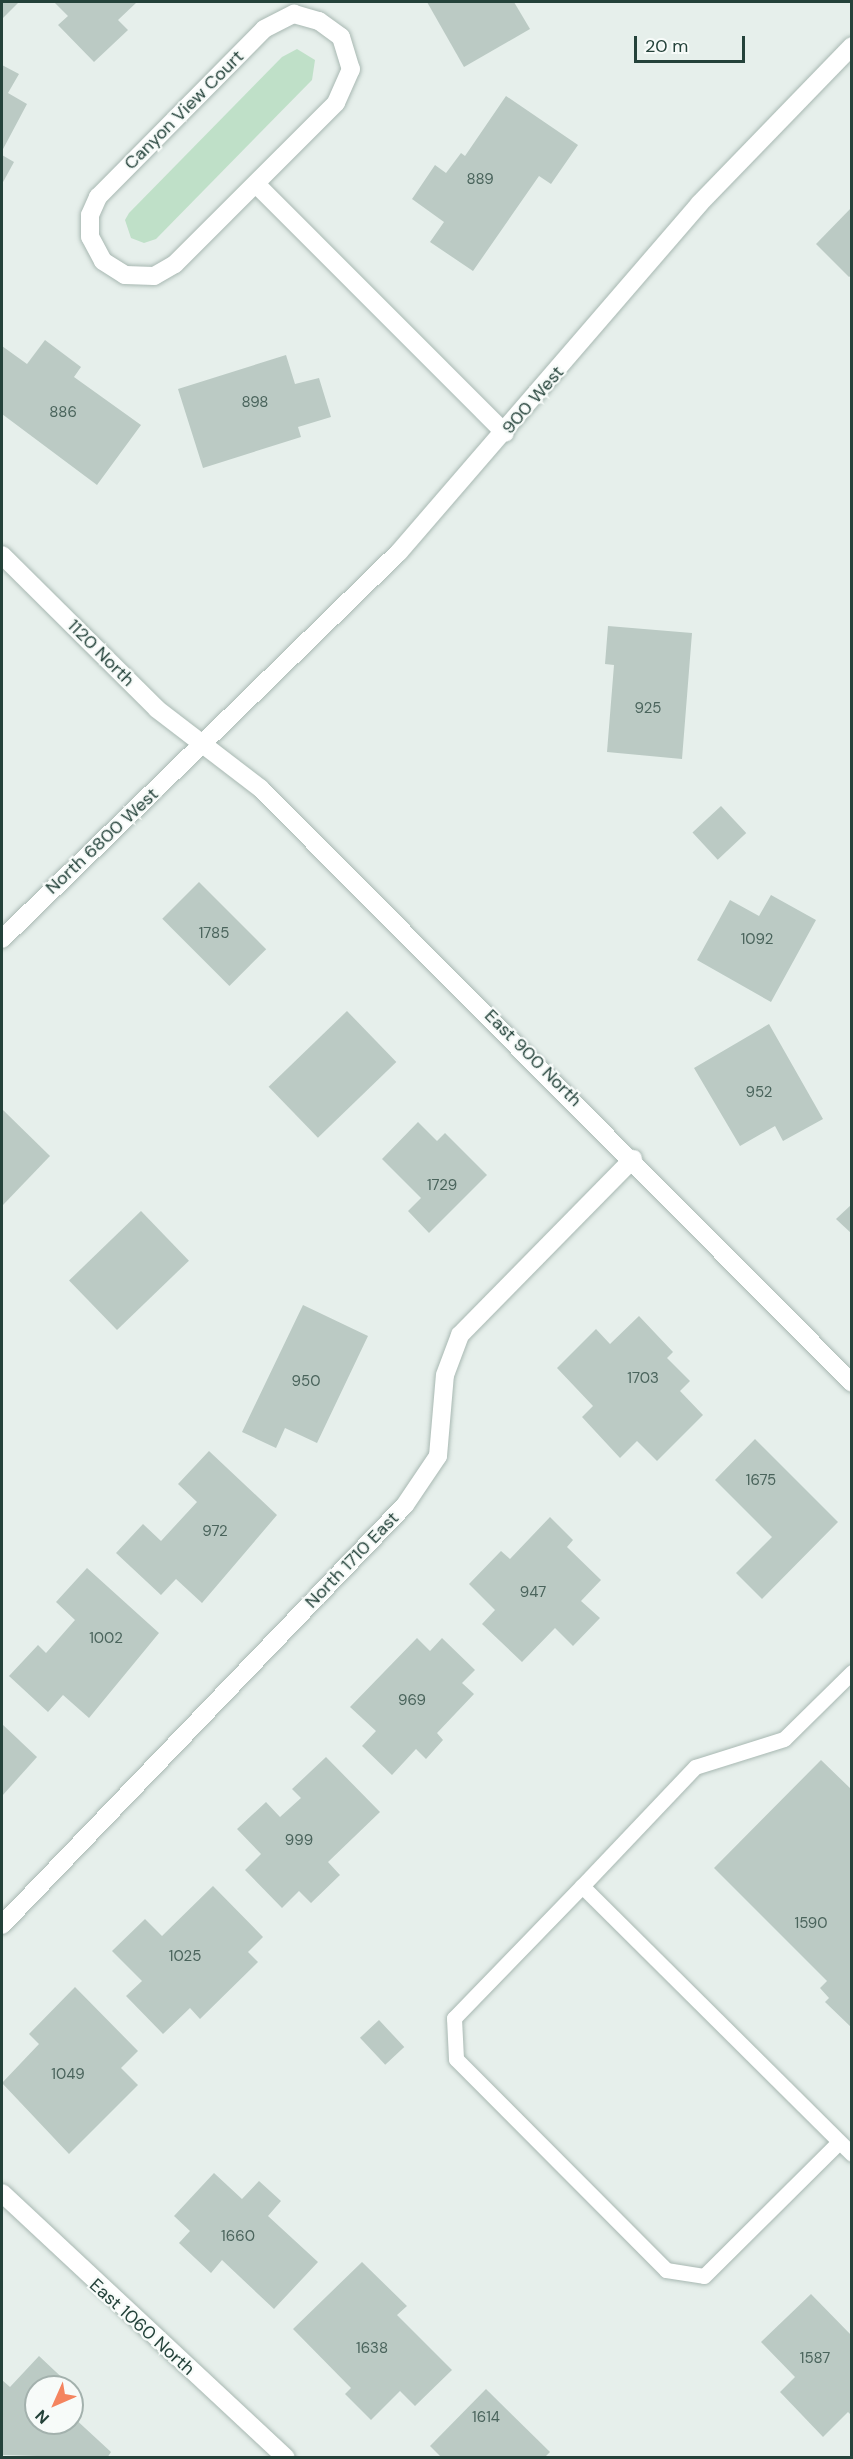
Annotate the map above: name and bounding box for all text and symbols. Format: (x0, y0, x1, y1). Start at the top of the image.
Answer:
scale bar (637, 24, 748, 62)
text: 20 m (645, 34, 688, 58)
street label: Canyon View Court (120, 46, 248, 174)
house number: 889 (466, 171, 494, 189)
street label: 900 West (498, 362, 568, 438)
house number: 898 (242, 394, 268, 412)
house number: 886 (49, 404, 77, 422)
street label: 1120 North (63, 615, 139, 691)
house number: 925 (635, 700, 661, 718)
street label: North 6800 West (41, 783, 163, 899)
house number: 1785 (199, 925, 229, 943)
house number: 1092 (741, 931, 773, 949)
street label: East 900 North (480, 1005, 586, 1111)
house number: 952 (746, 1084, 772, 1102)
house number: 1729 (427, 1177, 457, 1195)
house number: 1703 (627, 1370, 659, 1388)
house number: 950 (292, 1373, 320, 1391)
house number: 1675 (746, 1472, 776, 1490)
street label: North 1710 East (301, 1507, 403, 1613)
house number: 972 (202, 1523, 228, 1541)
house number: 947 (520, 1584, 546, 1602)
house number: 1002 (89, 1630, 123, 1648)
house number: 969 (398, 1692, 426, 1710)
house number: 999 (285, 1832, 313, 1850)
house number: 1590 (794, 1915, 828, 1933)
house number: 1025 (169, 1948, 201, 1966)
house number: 1049 (51, 2066, 85, 2084)
house number: 1660 (221, 2228, 255, 2246)
street label: East 1060 North (85, 2274, 199, 2380)
house number: 1638 (356, 2340, 388, 2358)
house number: 1587 (800, 2350, 830, 2368)
north arrow (24, 2375, 84, 2435)
text: N (31, 2405, 54, 2428)
house number: 1614 (472, 2409, 500, 2427)

